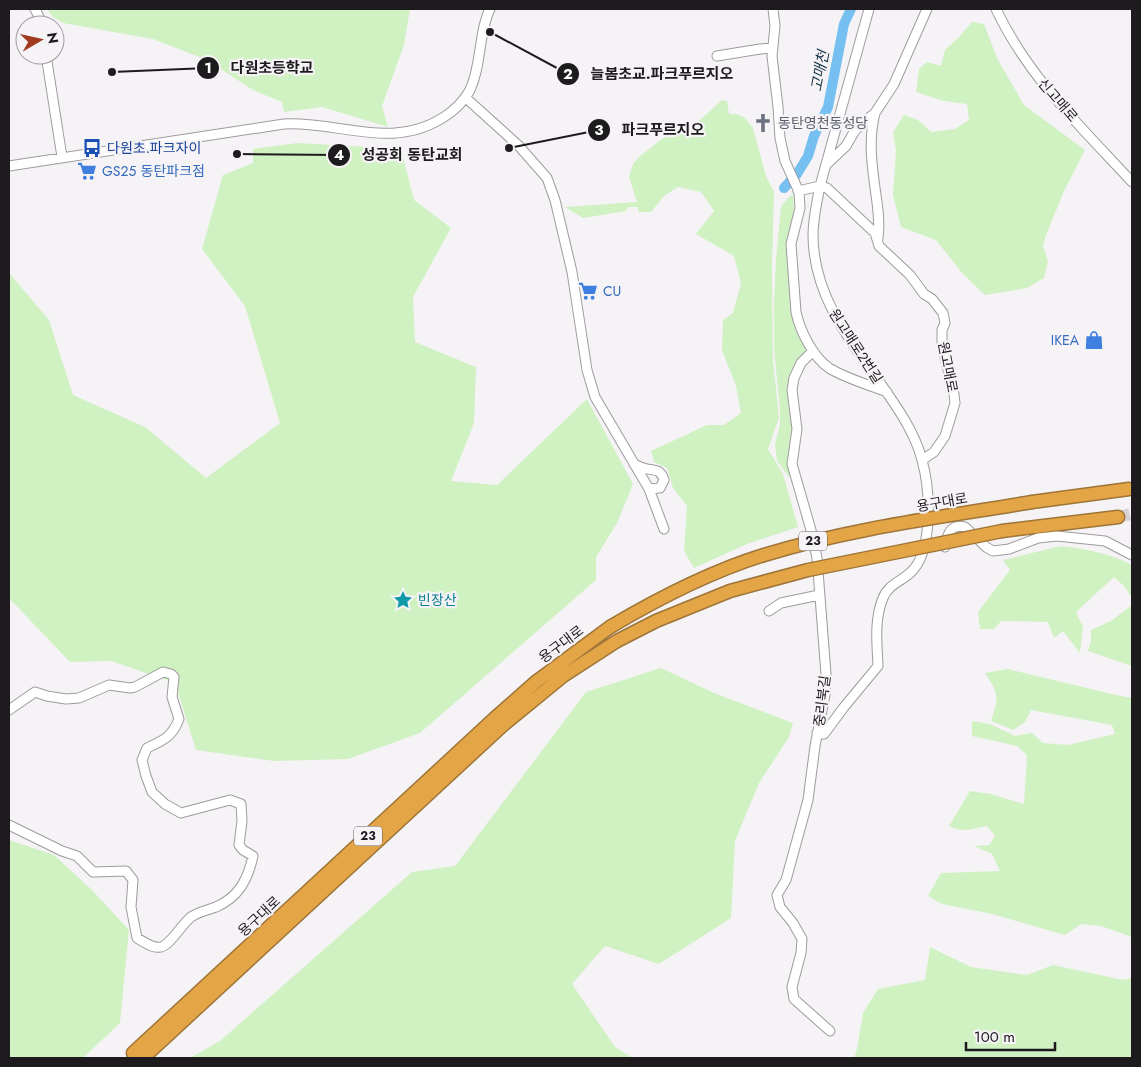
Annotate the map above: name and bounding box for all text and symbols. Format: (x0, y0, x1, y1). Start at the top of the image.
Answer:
north arrow (15, 15, 65, 65)
text: N (42, 31, 64, 45)
water label: 고매천 (805, 46, 835, 93)
callout: 다원초등학교 (195, 53, 323, 83)
text: 1 (204, 57, 212, 79)
text: 다원초등학교 (231, 57, 314, 79)
callout: 늘봄초교.파크푸르지오 (555, 59, 743, 89)
text: 2 (563, 63, 573, 85)
text: 늘봄초교.파크푸르지오 (591, 63, 734, 85)
street label: 신고매로 (1034, 74, 1083, 126)
church icon: 동탄영천동성당 (752, 112, 774, 134)
place label: 동탄영천동성당 (778, 113, 868, 133)
callout: 파크푸르지오 (587, 115, 714, 145)
text: 3 (594, 119, 604, 141)
text: 파크푸르지오 (622, 119, 705, 141)
bus stop icon: 다원초.파크자이 (81, 137, 103, 159)
place label: 다원초.파크자이 (107, 138, 201, 158)
callout: 성공회 동탄교회 (326, 140, 472, 170)
text: 4 (334, 144, 344, 166)
text: 성공회 동탄교회 (361, 144, 463, 166)
supermarket icon: GS25 동탄파크점 (76, 160, 98, 182)
place label: GS25 동탄파크점 (102, 161, 205, 181)
supermarket icon: CU (577, 280, 599, 302)
place label: CU (603, 281, 621, 301)
street label: 원고매로2번길 (824, 305, 888, 387)
shop icon: IKEA (1083, 329, 1105, 351)
place label: IKEA (1051, 330, 1080, 350)
street label: 원고매로 (933, 340, 963, 394)
street label: 용구대로 (915, 488, 969, 516)
road number: 23 (799, 532, 827, 550)
place icon: 빈장산 (392, 589, 414, 611)
place label: 빈장산 (418, 590, 457, 610)
street label: 용구대로 (534, 620, 588, 667)
street label: 중리북길 (809, 674, 835, 728)
road number: 23 (354, 826, 382, 846)
street label: 용구대로 (233, 891, 285, 941)
scale bar (966, 1020, 1055, 1052)
text: 100 m (974, 1026, 1015, 1048)

